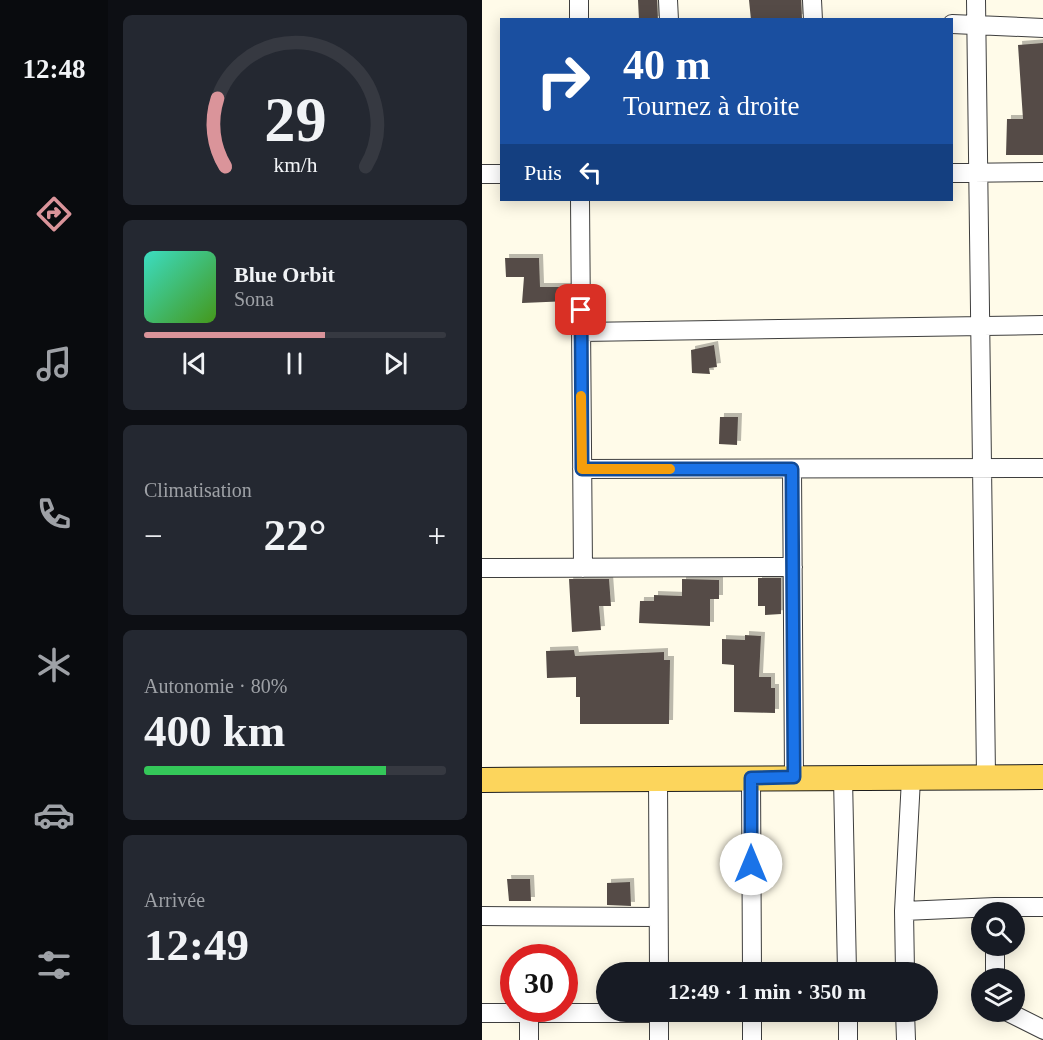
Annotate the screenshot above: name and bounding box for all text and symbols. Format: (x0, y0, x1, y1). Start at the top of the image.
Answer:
icon: right (524, 42, 602, 120)
text: 40 m (623, 42, 711, 88)
text: 12:48 (23, 54, 86, 84)
text: 29 (264, 85, 326, 154)
text: Tournez à droite (623, 91, 800, 121)
text: km/h (273, 153, 317, 177)
icon: left (574, 156, 607, 189)
text: Puis (524, 160, 562, 185)
icon: directions (33, 193, 75, 235)
text: Blue Orbit (234, 262, 335, 287)
pin (555, 284, 606, 335)
text: Sona (234, 288, 274, 310)
icon: arrive (564, 293, 597, 326)
icon: music (33, 343, 75, 385)
icon: previous (178, 347, 211, 380)
icon: pause (278, 347, 311, 380)
icon: next (379, 347, 412, 380)
text: Climatisation (144, 479, 252, 501)
icon: phone (33, 493, 75, 535)
text: 22° (264, 510, 327, 560)
text: − (144, 518, 163, 554)
text: + (427, 518, 446, 554)
icon: climate (33, 644, 75, 686)
text: Autonomie · 80% (144, 675, 287, 697)
text: 400 km (144, 706, 285, 756)
icon: car (33, 794, 75, 836)
position arrow (719, 832, 783, 896)
text: Arrivée (144, 889, 205, 911)
map controls (971, 902, 1025, 1022)
button: search (971, 902, 1025, 956)
text: 12:49 (144, 920, 249, 970)
icon: filters (33, 944, 75, 986)
speed limit sign: 30 (500, 944, 578, 1022)
button: layers (971, 968, 1025, 1022)
text: 12:49 · 1 min · 350 m (668, 979, 866, 1004)

